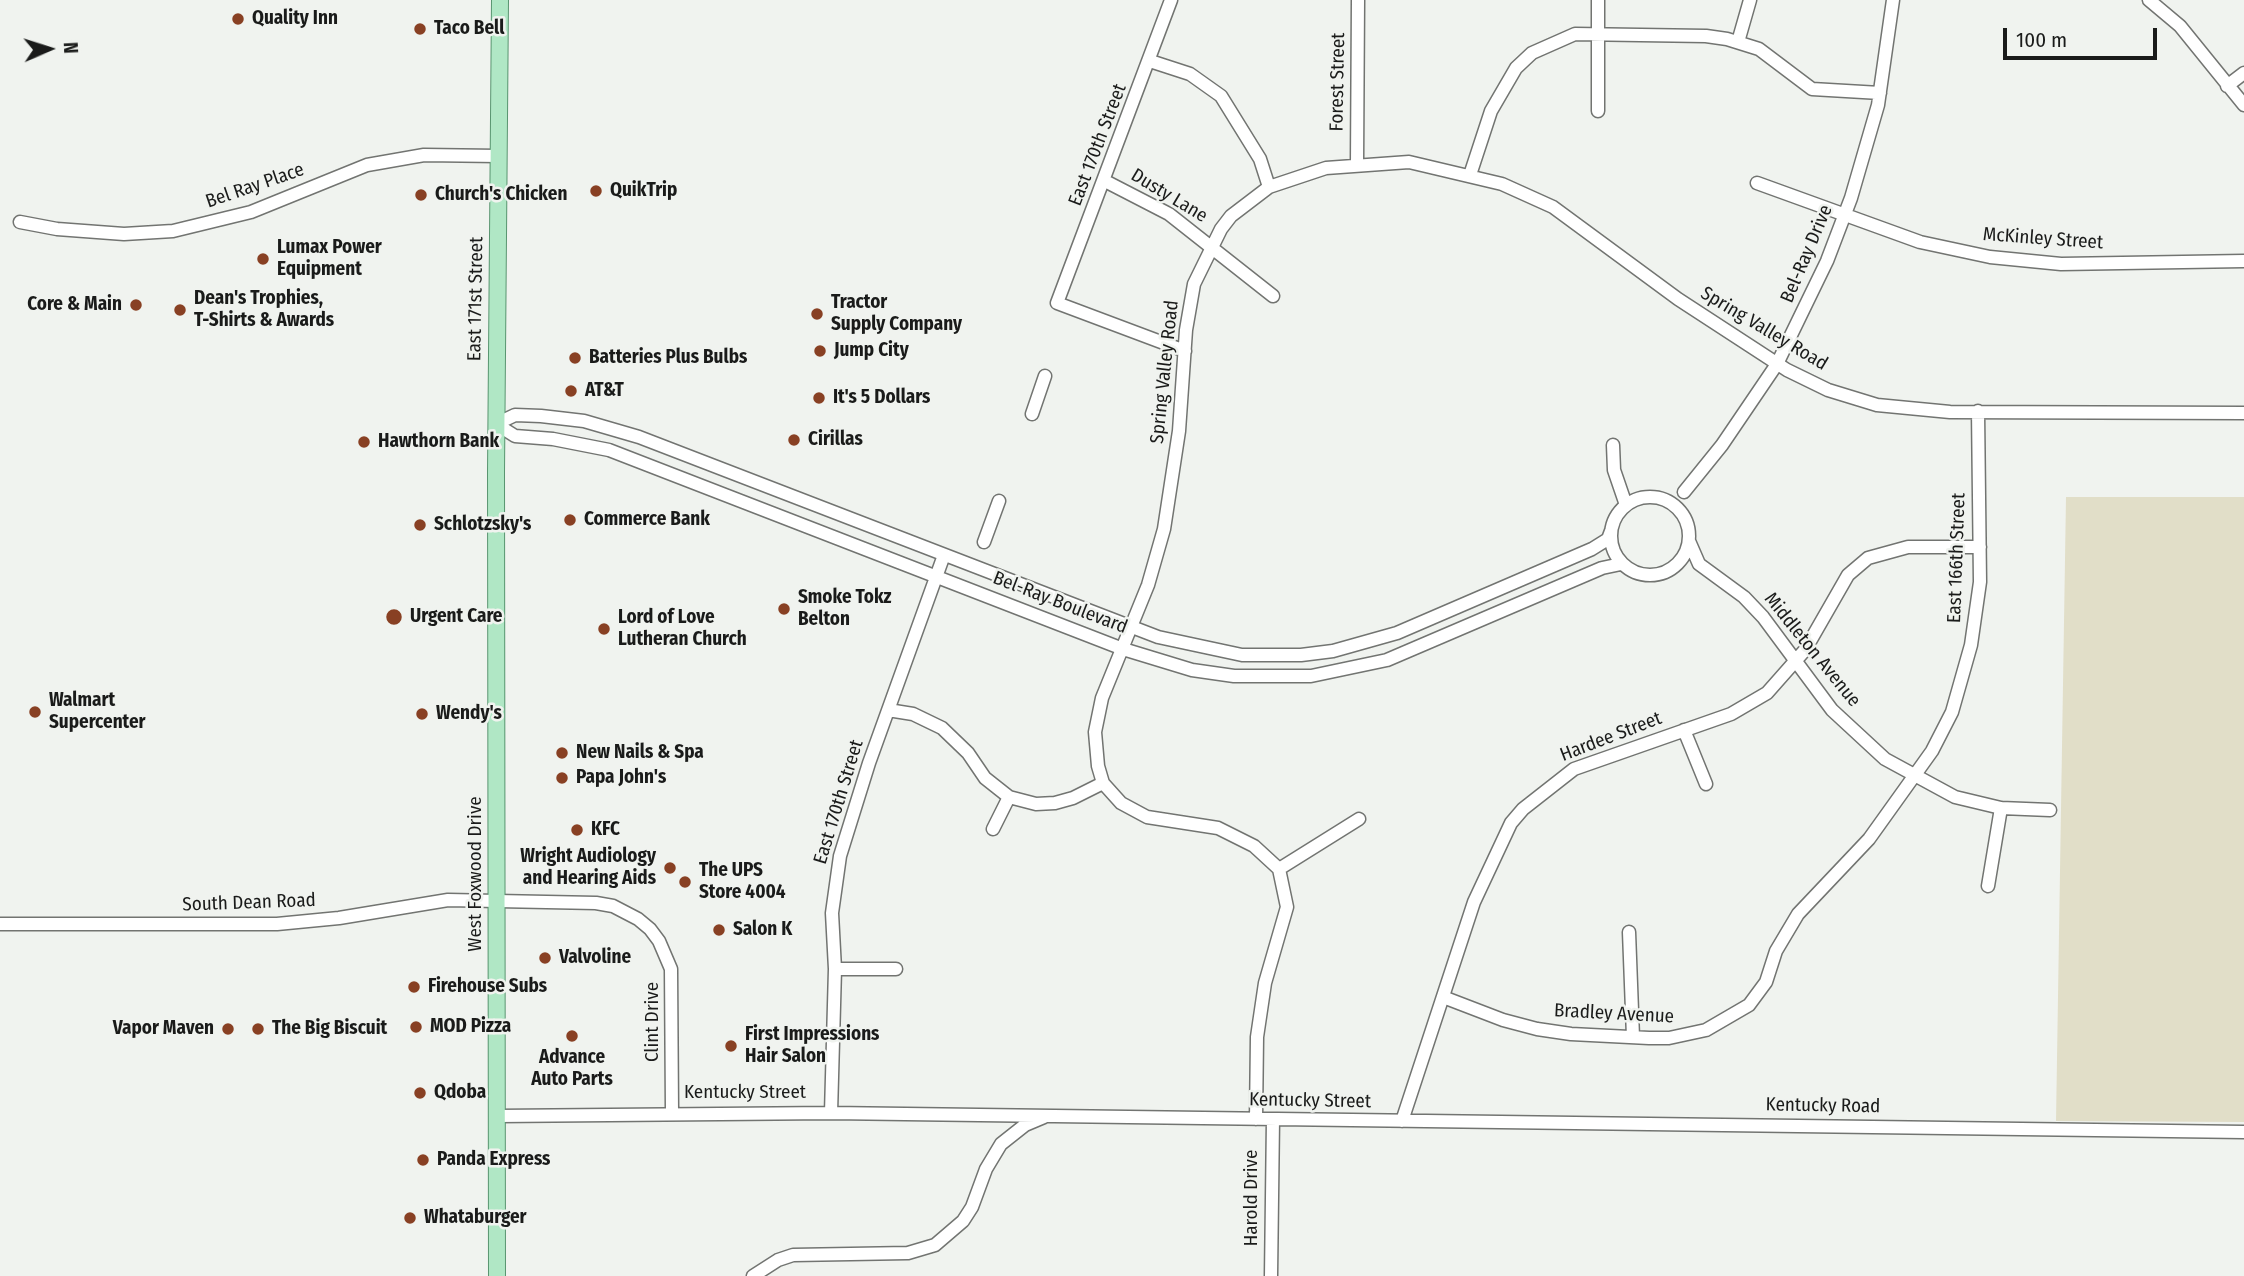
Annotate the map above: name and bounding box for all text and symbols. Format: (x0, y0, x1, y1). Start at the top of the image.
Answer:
place label: Quality Inn (252, 8, 338, 30)
marker: Quality Inn (230, 11, 246, 27)
north arrow (14, 14, 84, 84)
scale bar (2006, 14, 2160, 58)
place label: Taco Bell (434, 18, 504, 40)
marker: Taco Bell (412, 21, 428, 37)
text: 100 m (2016, 27, 2067, 53)
street label: Forest Street (1326, 32, 1350, 132)
text: N (59, 42, 82, 54)
street label: East 170th Street (1064, 81, 1132, 209)
street label: Bel Ray Place (203, 159, 307, 213)
street label: Dusty Lane (1127, 164, 1211, 228)
place label: QuikTrip (610, 180, 677, 202)
marker: QuikTrip (588, 183, 604, 199)
place label: Church's Chicken (435, 184, 567, 206)
marker: Church's Chicken (413, 187, 429, 203)
street label: Bel-Ray Drive (1776, 202, 1838, 306)
street label: McKinley Street (1982, 223, 2104, 255)
place label: Lumax Power Equipment (277, 237, 382, 281)
street label: East 171st Street (464, 237, 488, 361)
marker: Lumax Power Equipment (255, 251, 271, 267)
street label: Spring Valley Road (1696, 282, 1832, 376)
place label: Dean's Trophies, T-Shirts & Awards (194, 288, 334, 332)
place label: Tractor Supply Company (831, 292, 962, 336)
place label: Core & Main (27, 294, 122, 316)
marker: Core & Main (128, 297, 144, 313)
street label: Spring Valley Road (1146, 299, 1184, 445)
marker: Dean's Trophies, T-Shirts & Awards (172, 302, 188, 318)
marker: Tractor Supply Company (809, 306, 825, 322)
place label: Jump City (834, 340, 909, 362)
marker: Jump City (812, 343, 828, 359)
place label: Batteries Plus Bulbs (589, 347, 747, 369)
marker: Batteries Plus Bulbs (567, 350, 583, 366)
place label: AT&T (585, 380, 624, 402)
marker: AT&T (563, 383, 579, 399)
place label: It's 5 Dollars (833, 387, 930, 409)
marker: It's 5 Dollars (811, 390, 827, 406)
place label: Cirillas (808, 429, 863, 451)
place label: Hawthorn Bank (378, 431, 499, 453)
marker: Cirillas (786, 432, 802, 448)
marker: Hawthorn Bank (356, 434, 372, 450)
street label: East 166th Street (1943, 492, 1971, 624)
place label: Commerce Bank (584, 509, 710, 531)
marker: Commerce Bank (562, 512, 578, 528)
place label: Schlotzsky's (434, 514, 531, 536)
marker: Schlotzsky's (412, 517, 428, 533)
street label: Bel-Ray Boulevard (990, 567, 1130, 639)
place label: Smoke Tokz Belton (798, 587, 892, 631)
street label: Middleton Avenue (1759, 588, 1865, 712)
marker: Smoke Tokz Belton (776, 601, 792, 617)
place label: Urgent Care (410, 606, 502, 628)
marker: Urgent Care (384, 607, 404, 627)
place label: Lord of Love Lutheran Church (618, 607, 747, 651)
marker: Lord of Love Lutheran Church (596, 621, 612, 637)
place label: Walmart Supercenter (49, 690, 146, 734)
place label: Wendy's (436, 703, 502, 725)
marker: Walmart Supercenter (27, 704, 43, 720)
marker: Wendy's (414, 706, 430, 722)
street label: Hardee Street (1557, 707, 1665, 767)
street label: East 170th Street (809, 737, 869, 867)
place label: New Nails & Spa (576, 742, 704, 764)
marker: New Nails & Spa (554, 745, 570, 761)
place label: Papa John's (576, 767, 666, 789)
marker: Papa John's (554, 770, 570, 786)
street label: West Foxwood Drive (465, 796, 487, 952)
place label: KFC (591, 819, 620, 841)
marker: KFC (569, 822, 585, 838)
place label: Wright Audiology and Hearing Aids (520, 846, 656, 890)
marker: Wright Audiology and Hearing Aids (662, 860, 678, 876)
place label: The UPS Store 4004 (699, 860, 786, 904)
marker: The UPS Store 4004 (677, 874, 693, 890)
street label: South Dean Road (182, 889, 316, 917)
place label: Salon K (733, 919, 792, 941)
marker: Salon K (711, 922, 727, 938)
place label: Valvoline (559, 947, 631, 969)
marker: Valvoline (537, 950, 553, 966)
place label: Firehouse Subs (428, 976, 547, 998)
marker: Firehouse Subs (406, 979, 422, 995)
street label: Clint Drive (642, 982, 664, 1062)
street label: Bradley Avenue (1553, 999, 1675, 1029)
place label: MOD Pizza (430, 1016, 511, 1038)
place label: Vapor Maven (113, 1018, 214, 1040)
place label: The Big Biscuit (272, 1018, 387, 1040)
marker: MOD Pizza (408, 1019, 424, 1035)
marker: Vapor Maven (220, 1021, 236, 1037)
marker: The Big Biscuit (250, 1021, 266, 1037)
place label: First Impressions Hair Salon (745, 1024, 879, 1068)
marker: Advance Auto Parts (564, 1028, 580, 1044)
marker: First Impressions Hair Salon (723, 1038, 739, 1054)
place label: Advance Auto Parts (531, 1047, 613, 1091)
place label: Qdoba (434, 1082, 486, 1104)
street label: Kentucky Street (684, 1082, 806, 1104)
marker: Qdoba (412, 1085, 428, 1101)
street label: Kentucky Street (1249, 1089, 1371, 1113)
street label: Kentucky Road (1765, 1094, 1881, 1118)
place label: Panda Express (437, 1149, 550, 1171)
street label: Harold Drive (1241, 1150, 1263, 1246)
marker: Panda Express (415, 1152, 431, 1168)
place label: Whataburger (424, 1207, 527, 1229)
marker: Whataburger (402, 1210, 418, 1226)

